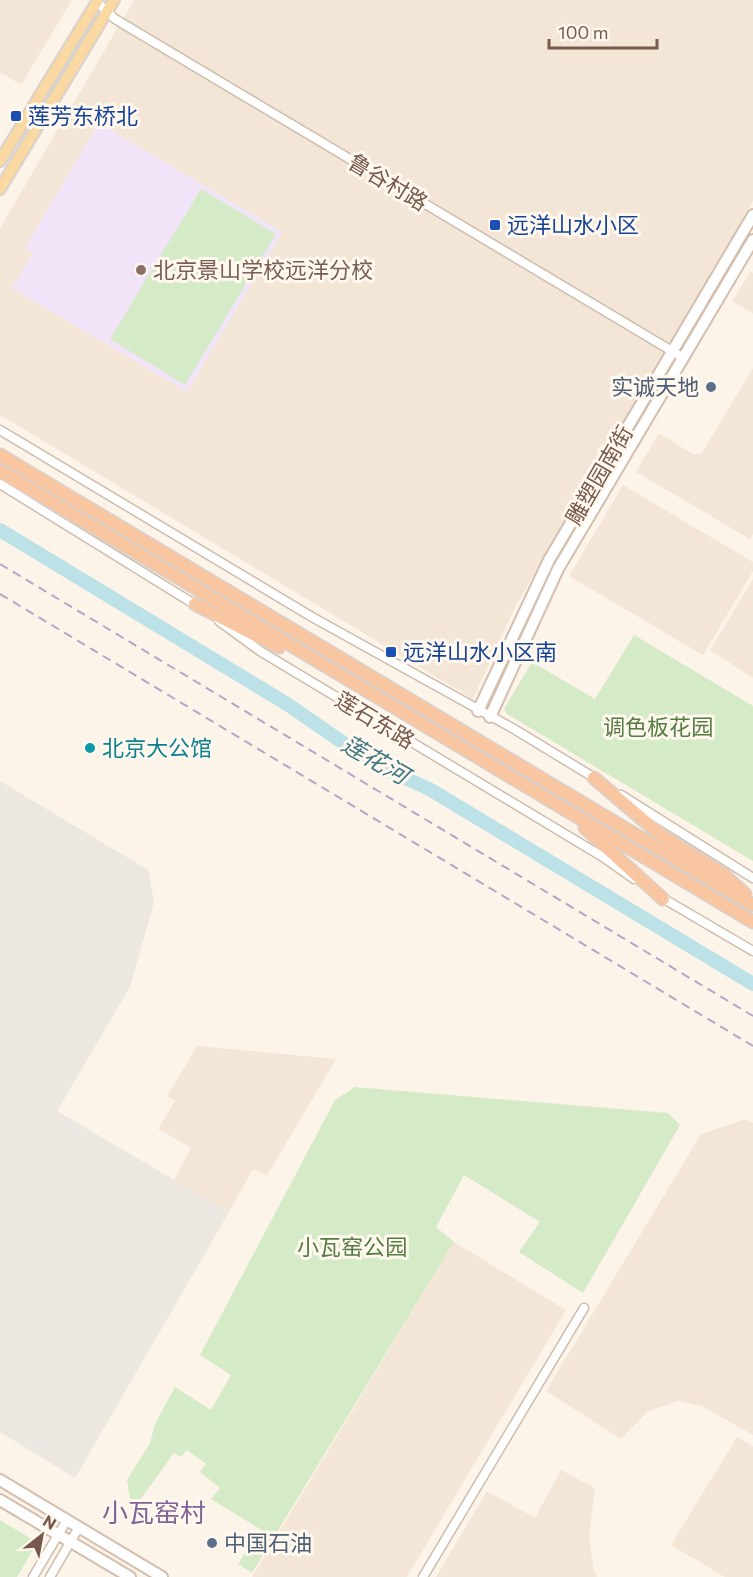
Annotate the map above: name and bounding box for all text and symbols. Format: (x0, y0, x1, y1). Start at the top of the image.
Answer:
scale bar (549, 12, 657, 50)
text: 100 m (558, 21, 608, 43)
place label: 莲芳东桥北 (28, 102, 138, 129)
marker: 莲芳东桥北 (9, 109, 23, 123)
street label: 鲁谷村路 (344, 147, 433, 216)
place label: 远洋山水小区 (507, 211, 639, 238)
marker: 远洋山水小区 (488, 218, 502, 232)
place label: 北京景山学校远洋分校 (153, 256, 373, 283)
marker: 北京景山学校远洋分校 (134, 263, 148, 277)
place label: 实诚天地 (611, 373, 699, 400)
marker: 实诚天地 (704, 380, 718, 394)
street label: 雕塑园南街 (559, 420, 638, 529)
place label: 远洋山水小区南 (403, 638, 557, 665)
marker: 远洋山水小区南 (384, 645, 398, 659)
street label: 莲石东路 (331, 685, 420, 754)
park label: 调色板花园 (603, 713, 713, 740)
water label: 莲花河 (337, 728, 418, 791)
place label: 北京大公馆 (102, 734, 212, 761)
marker: 北京大公馆 (83, 741, 97, 755)
park label: 小瓦窑公园 (297, 1233, 407, 1260)
district label: 小瓦窑村 (102, 1496, 206, 1527)
north arrow (12, 1505, 72, 1565)
text: N (40, 1510, 60, 1533)
place label: 中国石油 (224, 1529, 312, 1556)
marker: 中国石油 (205, 1536, 219, 1550)

